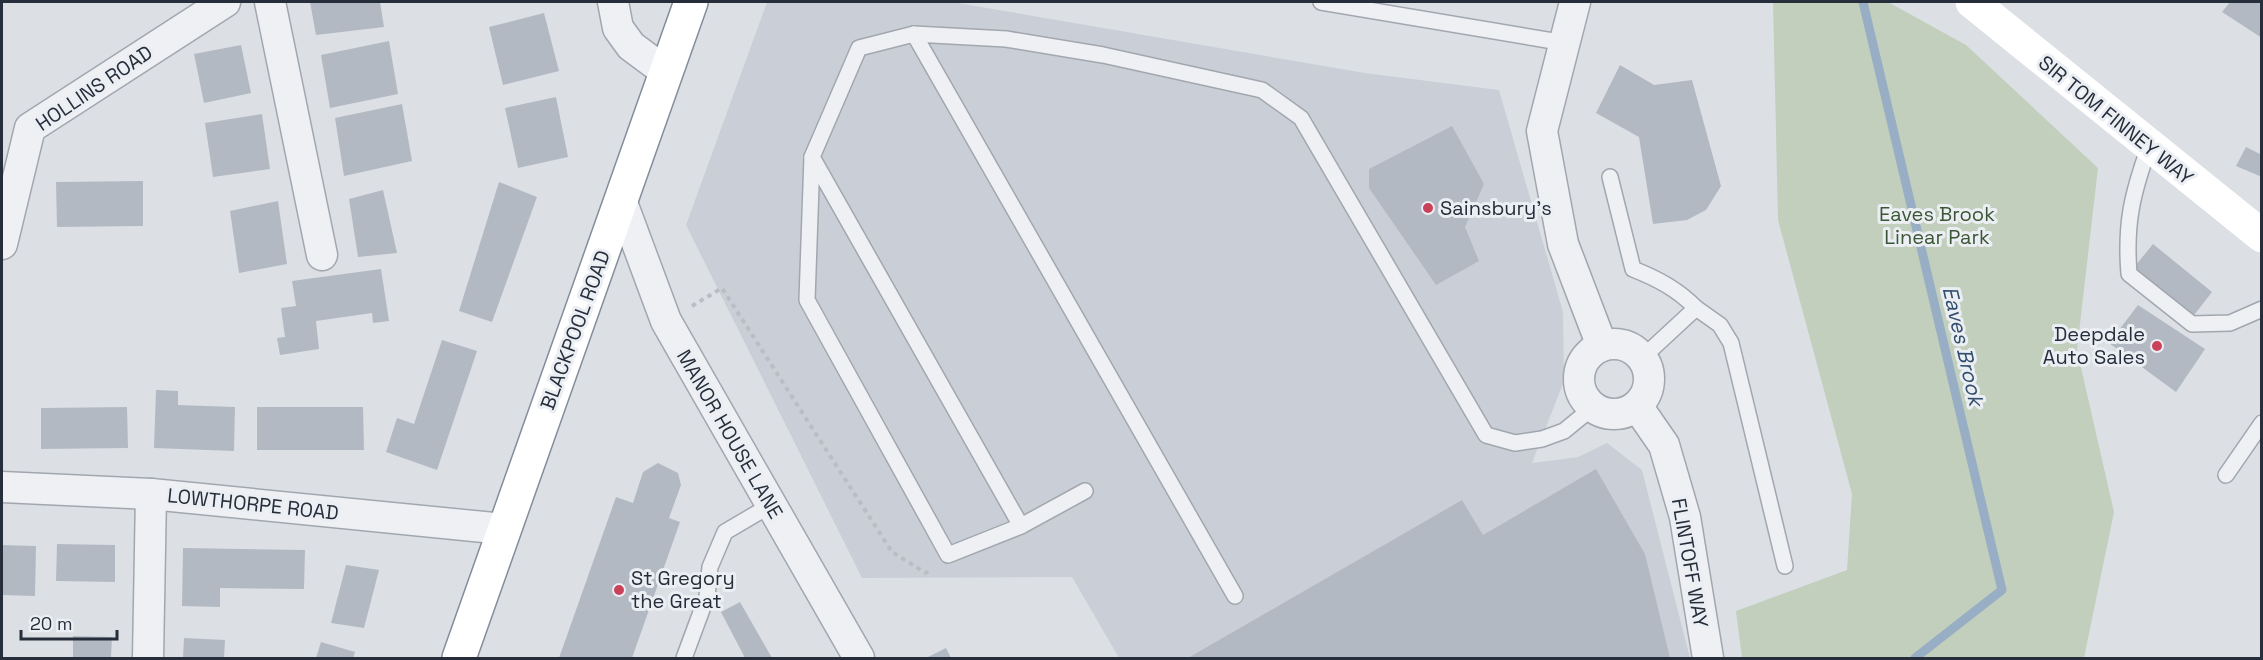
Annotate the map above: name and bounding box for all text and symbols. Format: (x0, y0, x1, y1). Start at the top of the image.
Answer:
street label: HOLLINS ROAD (31, 39, 157, 137)
street label: SIR TOM FINNEY WAY (2033, 49, 2199, 191)
place label: Sainsbury's (1440, 195, 1552, 221)
marker: Sainsbury's (1421, 201, 1435, 215)
park label: Eaves Brook Linear Park (1879, 201, 1995, 250)
street label: BLACKPOOL ROAD (534, 247, 616, 413)
water label: Eaves Brook (1937, 284, 1991, 411)
place label: Deepdale Auto Sales (2043, 321, 2145, 370)
marker: Deepdale Auto Sales (2150, 339, 2164, 353)
street label: MANOR HOUSE LANE (671, 345, 789, 523)
street label: LOWTHORPE ROAD (166, 482, 340, 526)
street label: FLINTOFF WAY (1666, 496, 1714, 630)
place label: St Gregory the Great (631, 565, 735, 614)
marker: St Gregory the Great (612, 583, 626, 597)
scale bar (21, 603, 117, 641)
text: 20 m (30, 612, 73, 635)

